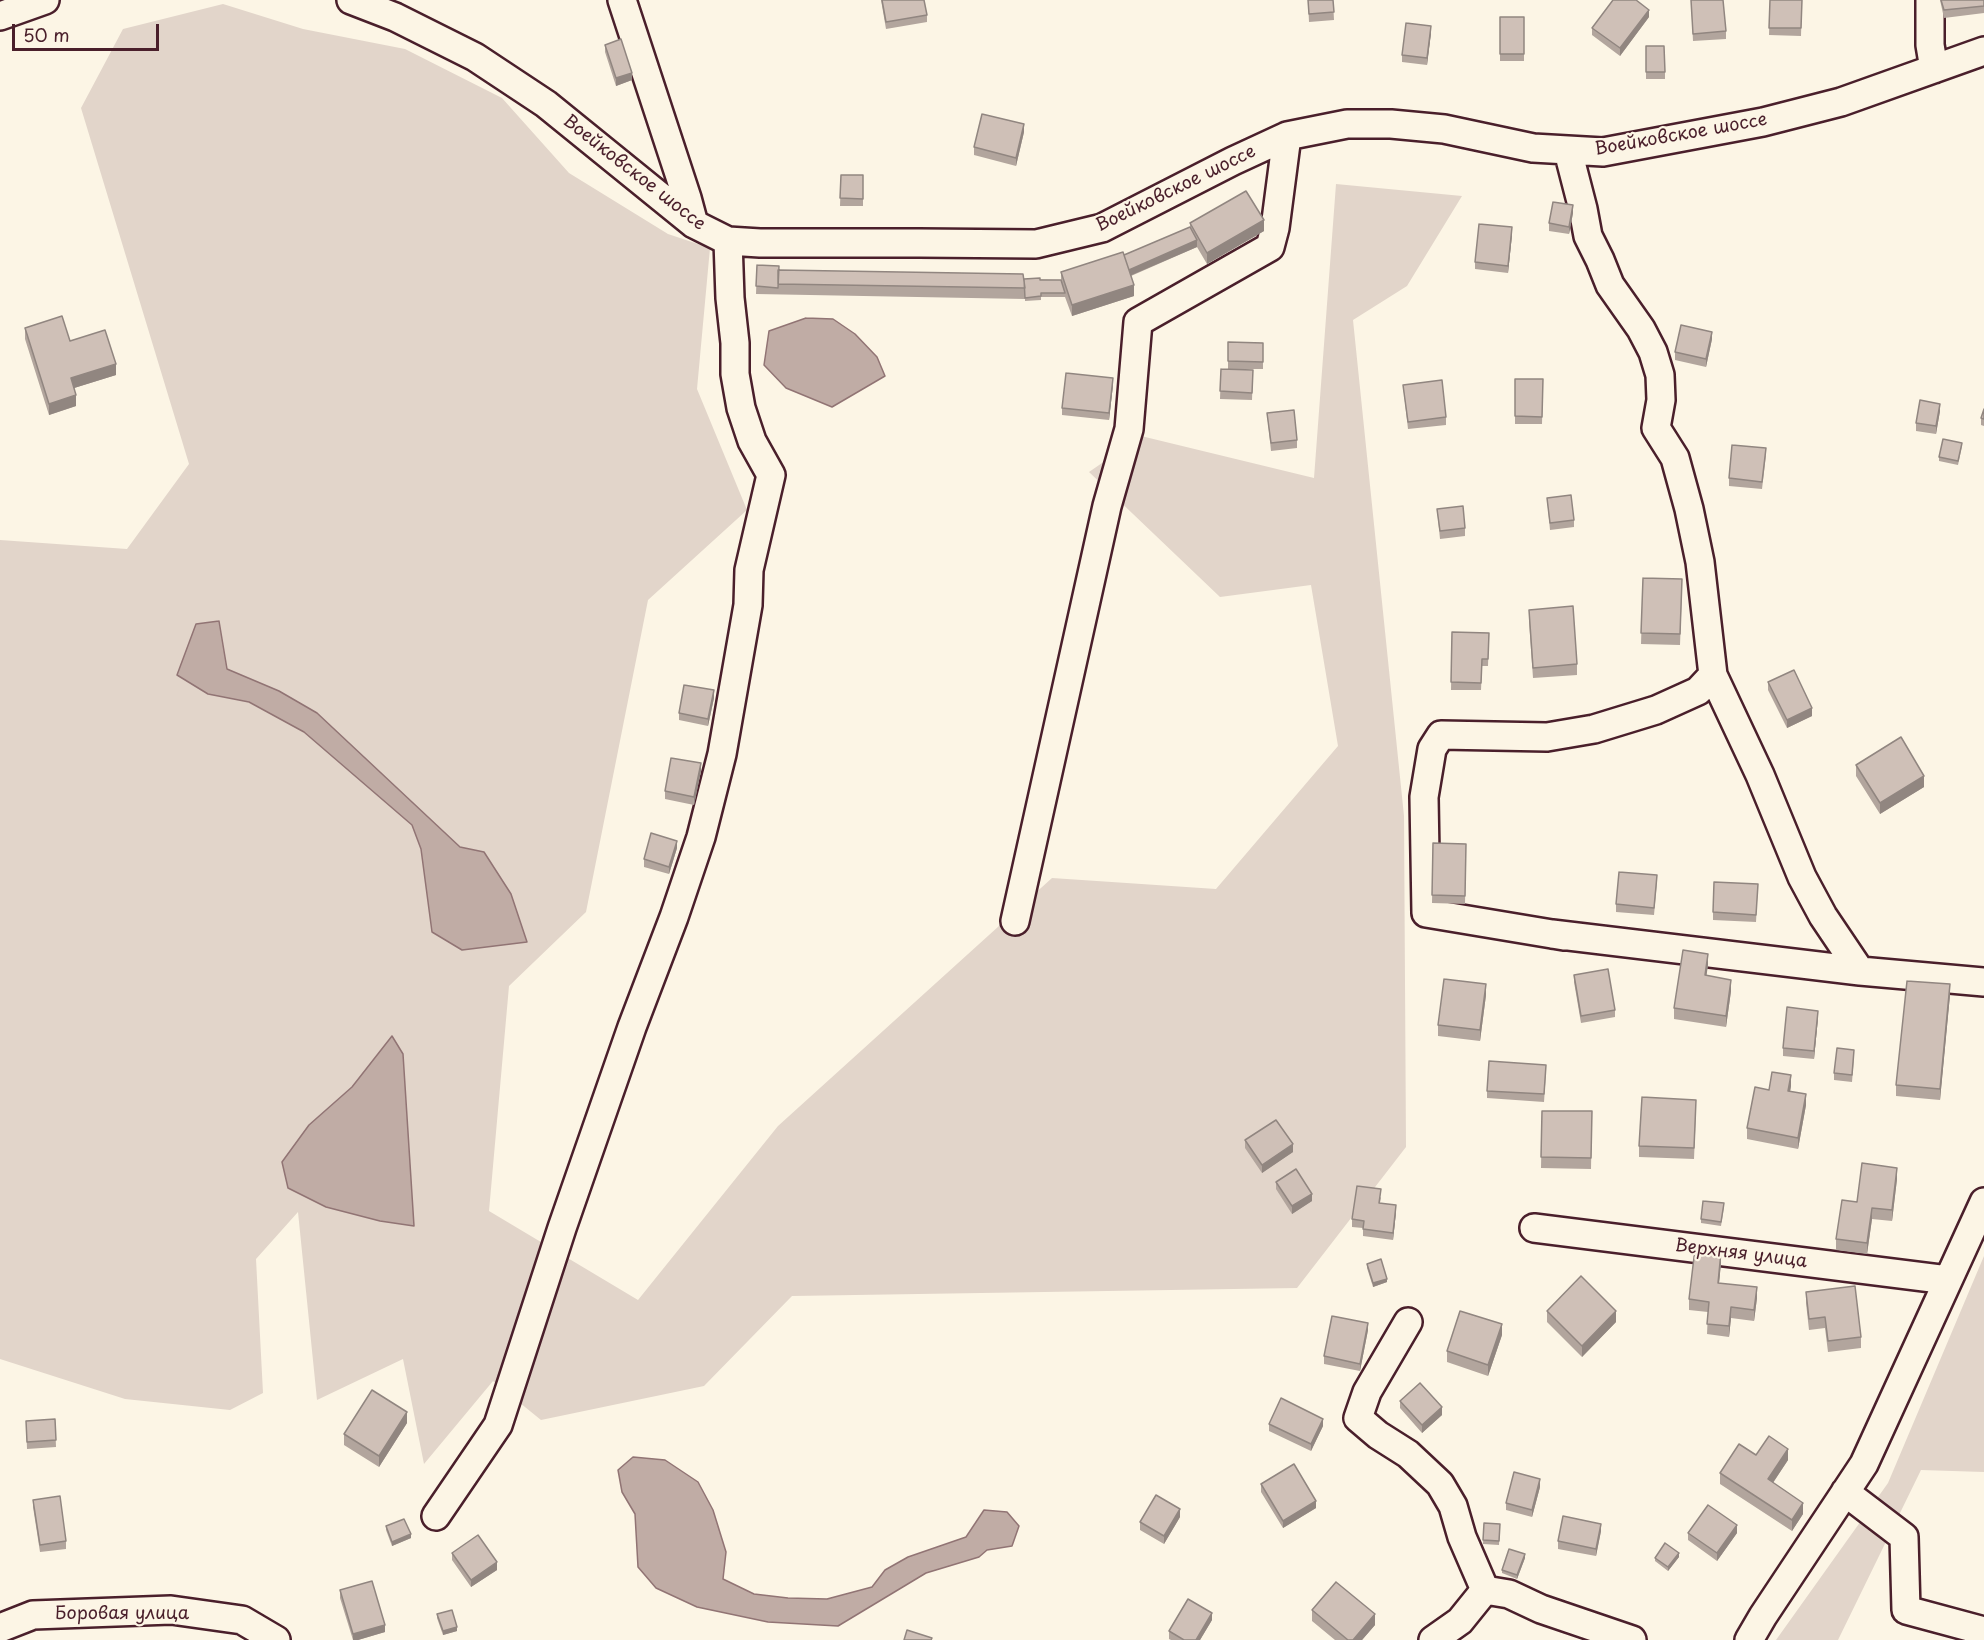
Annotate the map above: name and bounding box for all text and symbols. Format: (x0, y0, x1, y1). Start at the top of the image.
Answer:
scale bar (15, 12, 162, 50)
text: 50 m (23, 21, 70, 48)
street label: Воейковское шоссе (1593, 109, 1769, 161)
street label: Воейковское шоссе (558, 111, 710, 235)
street label: Воейковское шоссе (1093, 141, 1259, 237)
street label: Верхняя улица (1674, 1235, 1808, 1273)
street label: Боровая улица (55, 1603, 189, 1625)

